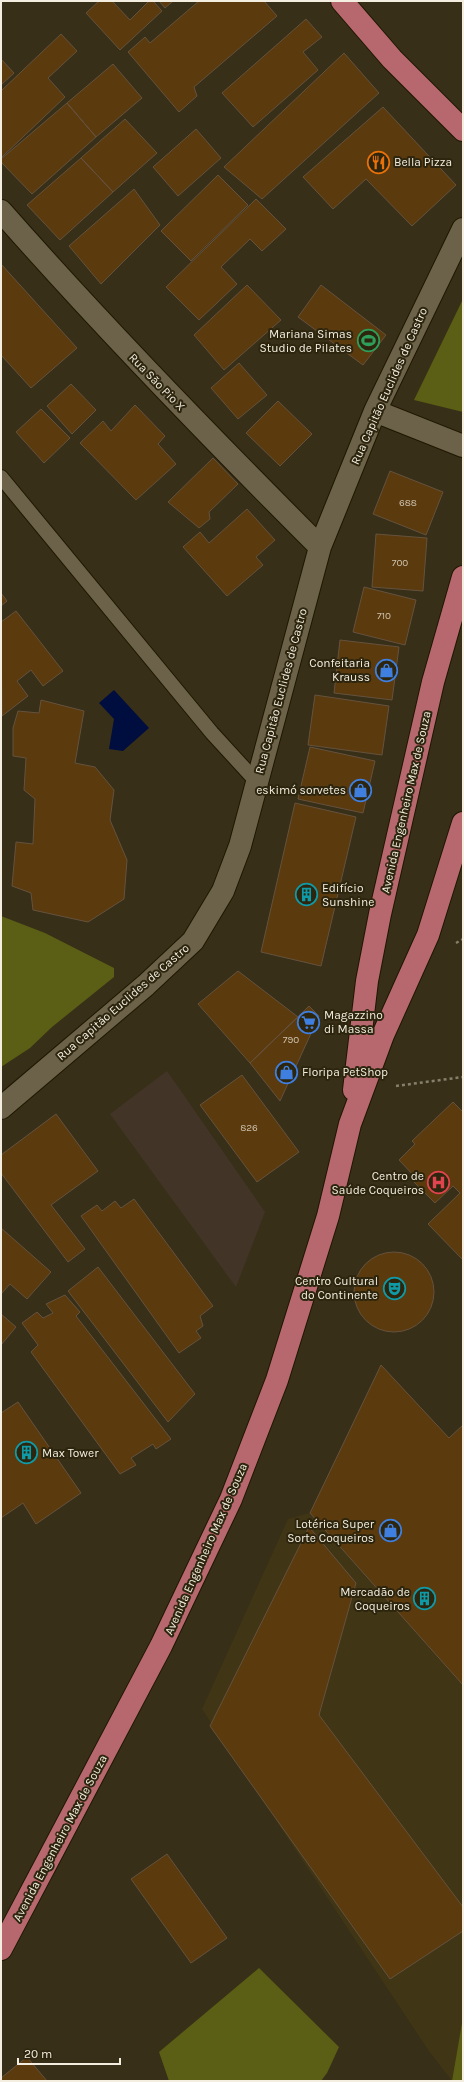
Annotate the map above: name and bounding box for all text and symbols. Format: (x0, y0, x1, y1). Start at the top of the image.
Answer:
restaurant icon: Bella Pizza (365, 149, 391, 175)
place label: Bella Pizza (394, 155, 452, 169)
street label: Rua Capitão Euclides de Castro (348, 305, 430, 467)
place label: Mariana Simas Studio de Pilates (260, 327, 352, 355)
sports icon: Mariana Simas Studio de Pilates (355, 328, 381, 354)
street label: Rua São Pio X (126, 350, 188, 414)
house number: 688 (399, 497, 417, 509)
house number: 700 (392, 557, 408, 569)
street label: Rua Capitão Euclides de Castro (252, 607, 310, 775)
house number: 710 (377, 610, 391, 622)
place label: Confeitaria Krauss (309, 656, 370, 684)
shop icon: Confeitaria Krauss (373, 657, 399, 683)
street label: Avenida Engenheiro Max de Souza (378, 710, 434, 894)
shop icon: eskimó sorvetes (348, 777, 374, 803)
place label: eskimó sorvetes (256, 783, 346, 797)
place label: Edifício Sunshine (322, 881, 374, 909)
building icon: Edifício Sunshine (293, 882, 319, 908)
street label: Rua Capitão Euclides de Castro (54, 941, 192, 1063)
place label: Magazzino di Massa (324, 1008, 383, 1036)
supermarket icon: Magazzino di Massa (296, 1009, 322, 1035)
house number: 790 (283, 1034, 299, 1046)
shop icon: Floripa PetShop (273, 1059, 299, 1085)
place label: Floripa PetShop (302, 1065, 388, 1079)
house number: 826 (240, 1122, 258, 1134)
place label: Centro de Saúde Coqueiros (332, 1169, 424, 1197)
hospital icon: Centro de Saúde Coqueiros (426, 1170, 452, 1196)
place label: Centro Cultural do Continente (295, 1274, 378, 1302)
theatre icon: Centro Cultural do Continente (381, 1275, 407, 1301)
building icon: Max Tower (14, 1440, 40, 1466)
place label: Max Tower (42, 1446, 99, 1460)
street label: Avenida Engenheiro Max de Souza (162, 1461, 250, 1637)
place label: Lotérica Super Sorte Coqueiros (287, 1517, 375, 1545)
shop icon: Lotérica Super Sorte Coqueiros (377, 1518, 403, 1544)
place label: Mercadão de Coqueiros (340, 1585, 410, 1613)
building icon: Mercadão de Coqueiros (412, 1586, 438, 1612)
street label: Avenida Engenheiro Max de Souza (10, 1752, 110, 1924)
scale bar (18, 2040, 120, 2066)
text: 20 m (24, 2047, 52, 2061)

